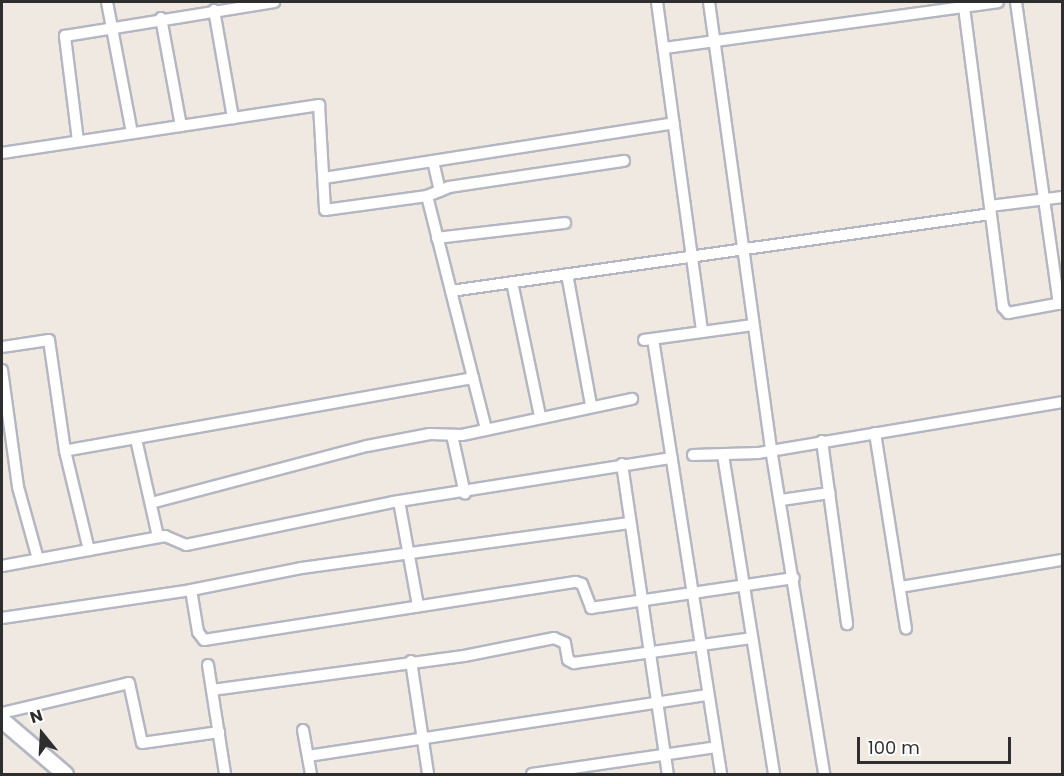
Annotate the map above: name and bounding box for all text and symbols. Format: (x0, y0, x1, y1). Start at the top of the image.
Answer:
north arrow (12, 704, 72, 764)
text: N (27, 704, 46, 729)
scale bar (860, 725, 1014, 763)
text: 100 m (868, 735, 920, 760)

